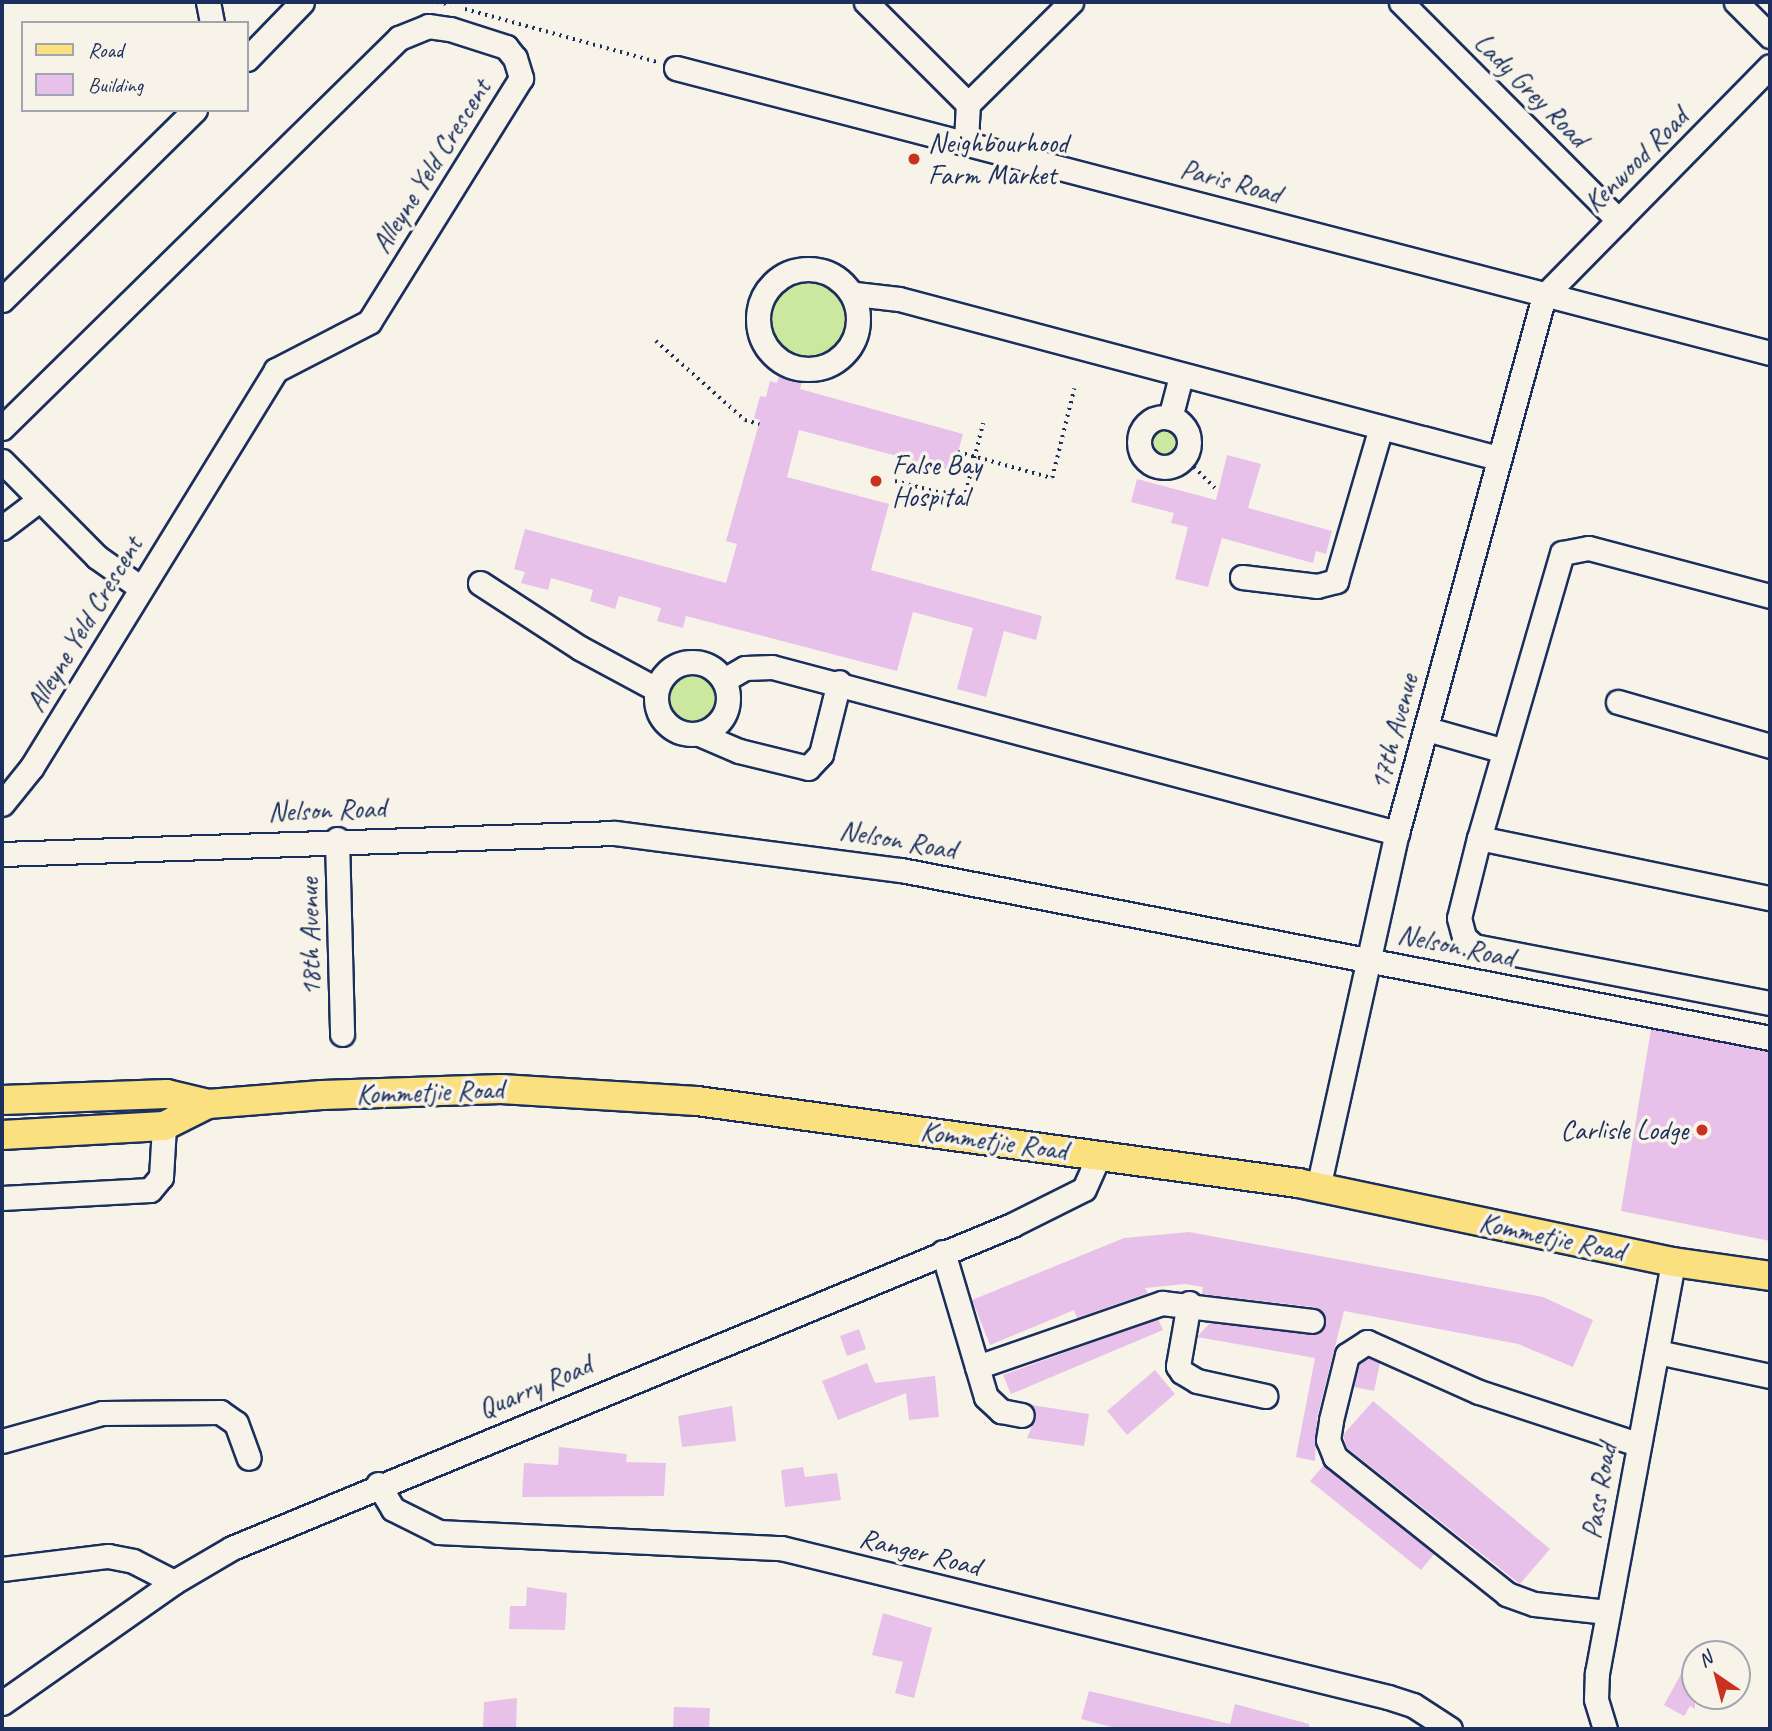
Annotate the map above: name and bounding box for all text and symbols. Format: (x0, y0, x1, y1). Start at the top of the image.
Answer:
legend (21, 21, 248, 112)
street label: Lady Grey Road (1467, 26, 1595, 154)
text: Road (88, 37, 123, 63)
text: Building (88, 72, 143, 98)
street label: Alleyne Yeld Crescent (364, 73, 498, 259)
street label: Kenwood Road (1577, 101, 1695, 219)
place label: Neighbourhood Farm Market (928, 126, 1068, 192)
marker: Neighbourhood Farm Market (906, 151, 922, 167)
street label: Paris Road (1177, 151, 1285, 211)
place label: False Bay Hospital (892, 448, 982, 514)
marker: False Bay Hospital (866, 471, 886, 491)
street label: Alleyne Yeld Crescent (19, 530, 149, 718)
street label: 17th Avenue (1362, 671, 1426, 793)
street label: Nelson Road (268, 791, 386, 829)
street label: Nelson Road (838, 813, 958, 867)
street label: 18th Avenue (292, 878, 328, 996)
street label: Nelson Road (1395, 917, 1517, 975)
street label: Kommetjie Road (356, 1073, 504, 1111)
place label: Carlisle Lodge (1560, 1113, 1688, 1147)
street label: Kommetjie Road (919, 1114, 1069, 1168)
marker: Carlisle Lodge (1694, 1122, 1710, 1138)
street label: Kommetjie Road (1476, 1205, 1628, 1269)
street label: Quarry Road (474, 1348, 596, 1426)
street label: Pass Road (1574, 1440, 1624, 1542)
street label: Ranger Road (857, 1521, 983, 1583)
north arrow (1681, 1640, 1751, 1710)
text: N (1693, 1646, 1717, 1673)

